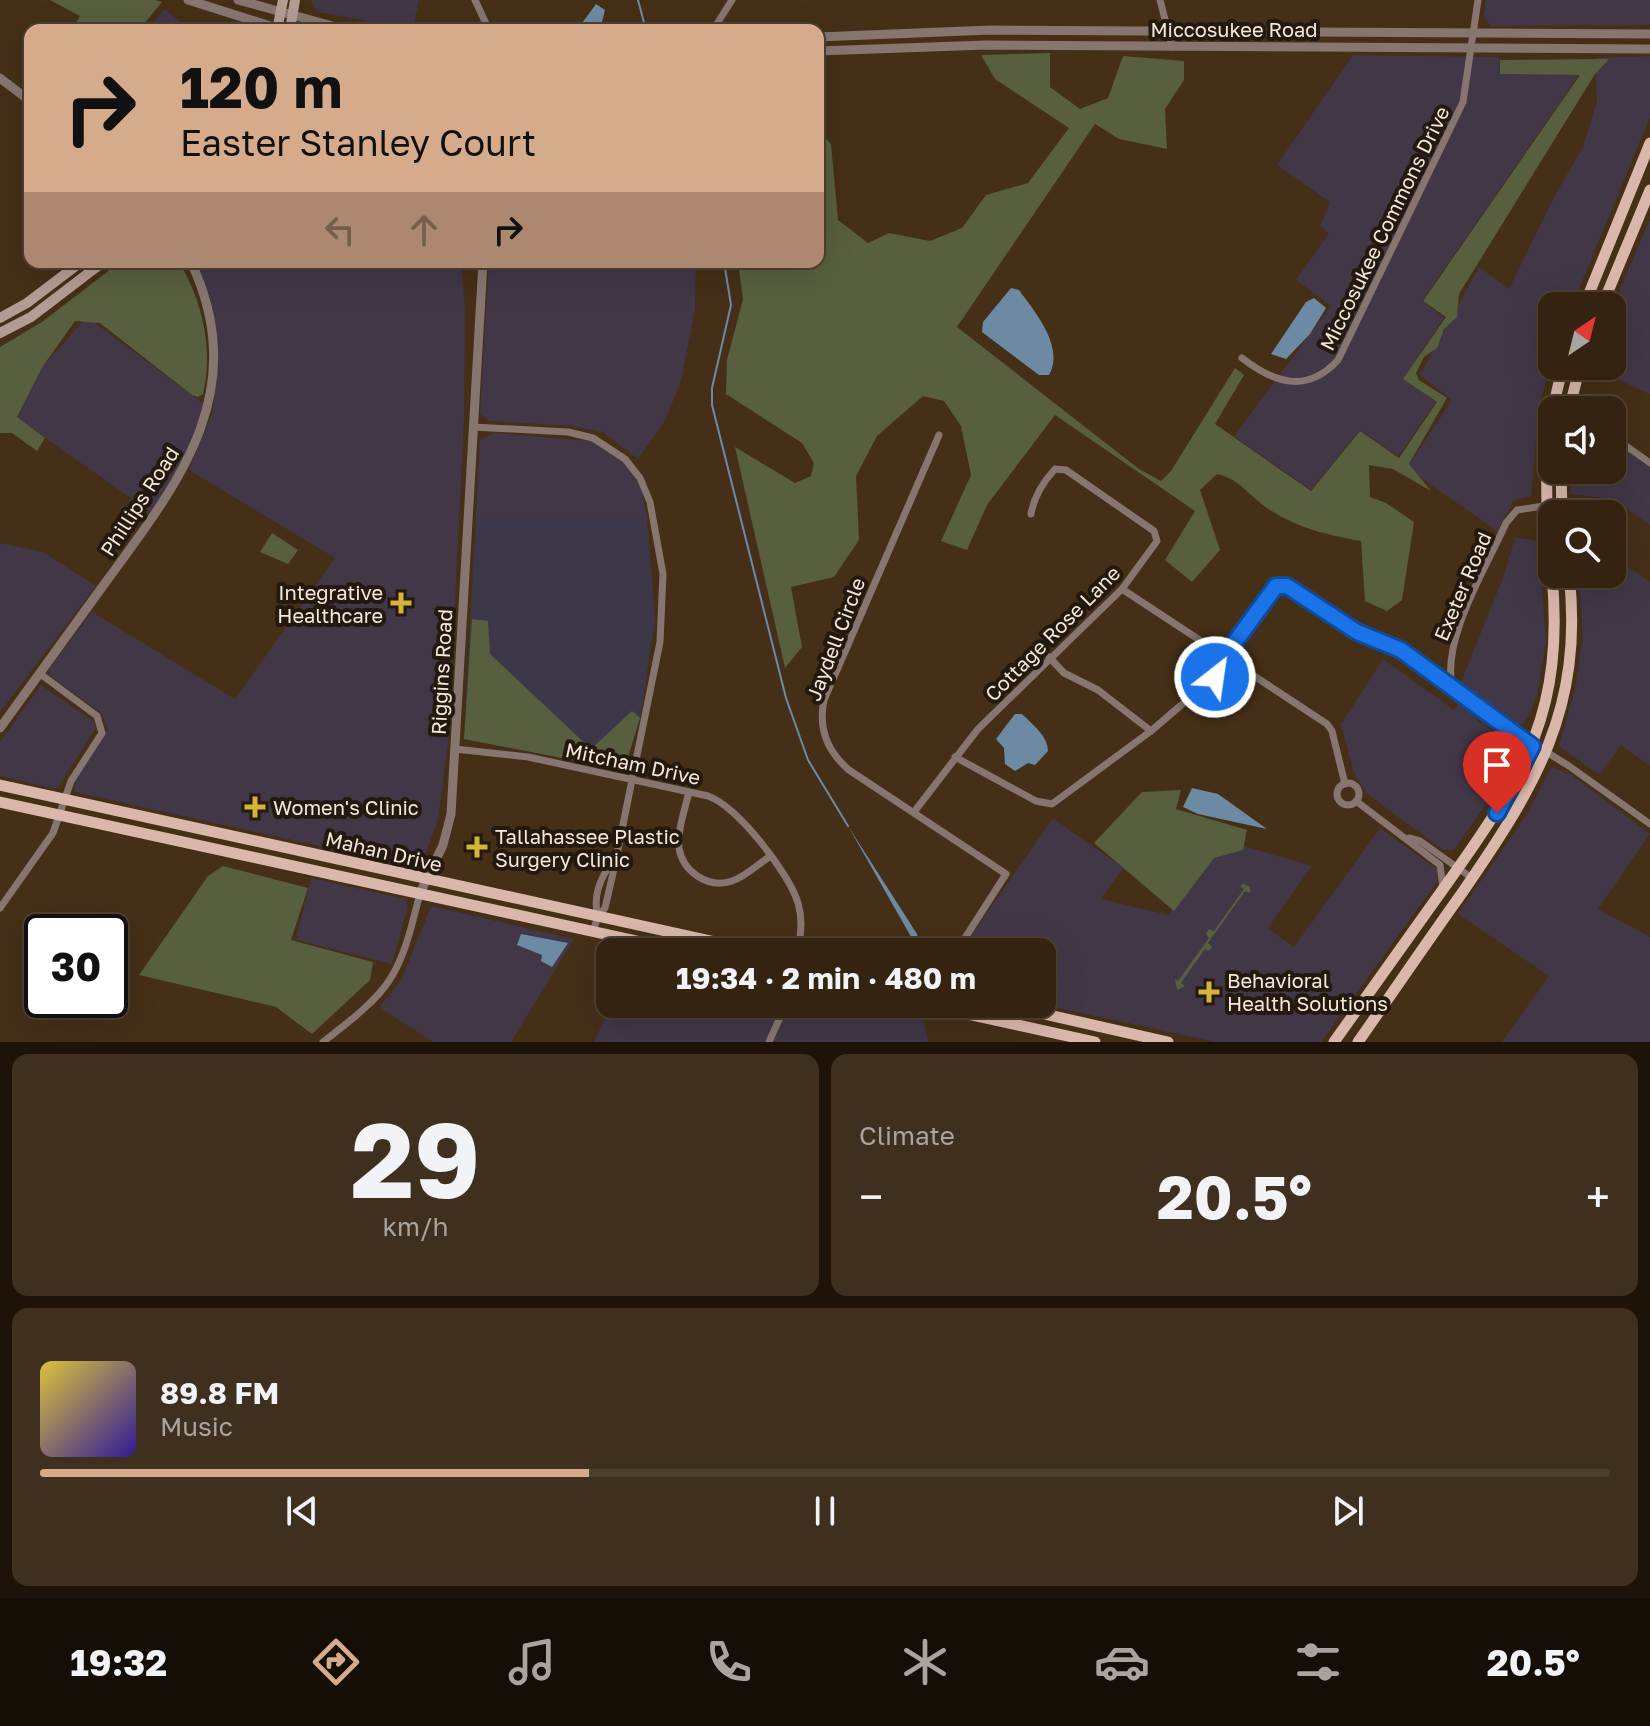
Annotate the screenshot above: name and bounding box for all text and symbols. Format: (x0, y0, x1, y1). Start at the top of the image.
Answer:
street label: Miccosukee Road (1150, 17, 1318, 41)
text: 120 m (180, 53, 342, 120)
icon: right (48, 56, 152, 160)
street label: Miccosukee Commons Drive (1314, 102, 1454, 354)
text: Easter Stanley Court (180, 121, 536, 164)
icon: left (318, 208, 362, 252)
icon: ahead (402, 208, 446, 252)
icon: right (486, 208, 530, 252)
north arrow (1538, 292, 1626, 380)
map controls (1538, 292, 1626, 588)
button: sound (1538, 396, 1626, 484)
street label: Phillips Road (95, 442, 183, 560)
button: search (1538, 500, 1626, 588)
street label: Exeter Road (1428, 528, 1496, 644)
street label: Cottage Rose Lane (980, 561, 1124, 705)
street label: Jaydell Circle (801, 574, 869, 704)
place label: Integrative Healthcare (277, 580, 383, 627)
marker: Integrative Healthcare (390, 592, 412, 614)
street label: Riggins Road (426, 609, 456, 735)
position arrow (1173, 635, 1257, 719)
pin (1463, 731, 1531, 813)
street label: Mitcham Drive (563, 737, 703, 789)
icon: arrive (1475, 743, 1519, 787)
place label: Women's Clinic (273, 795, 419, 819)
marker: Women's Clinic (244, 796, 266, 818)
place label: Tallahassee Plastic Surgery Clinic (495, 824, 680, 871)
street label: Mahan Drive (323, 826, 445, 876)
marker: Tallahassee Plastic Surgery Clinic (466, 836, 488, 858)
speed limit sign: 30 (24, 914, 128, 1018)
text: 19:34 · 2 min · 480 m (676, 960, 976, 996)
place label: Behavioral Health Solutions (1227, 968, 1388, 1015)
marker: Behavioral Health Solutions (1198, 981, 1220, 1003)
text: 29 (351, 1096, 480, 1221)
text: Climate (859, 1120, 955, 1151)
text: 20.5° (1157, 1160, 1312, 1232)
text: − (859, 1170, 883, 1223)
text: + (1586, 1170, 1610, 1223)
text: km/h (382, 1211, 449, 1242)
text: 89.8 FM (160, 1375, 279, 1411)
text: Music (160, 1411, 233, 1442)
icon: previous (280, 1489, 324, 1533)
icon: pause (803, 1489, 847, 1533)
icon: next (1326, 1489, 1370, 1533)
icon: directions (308, 1634, 364, 1690)
icon: music (504, 1634, 560, 1690)
icon: phone (701, 1634, 757, 1690)
icon: climate (897, 1634, 953, 1690)
icon: car (1094, 1634, 1150, 1690)
icon: filters (1290, 1634, 1346, 1690)
text: 19:32 (70, 1641, 167, 1684)
text: 20.5° (1487, 1641, 1580, 1684)

